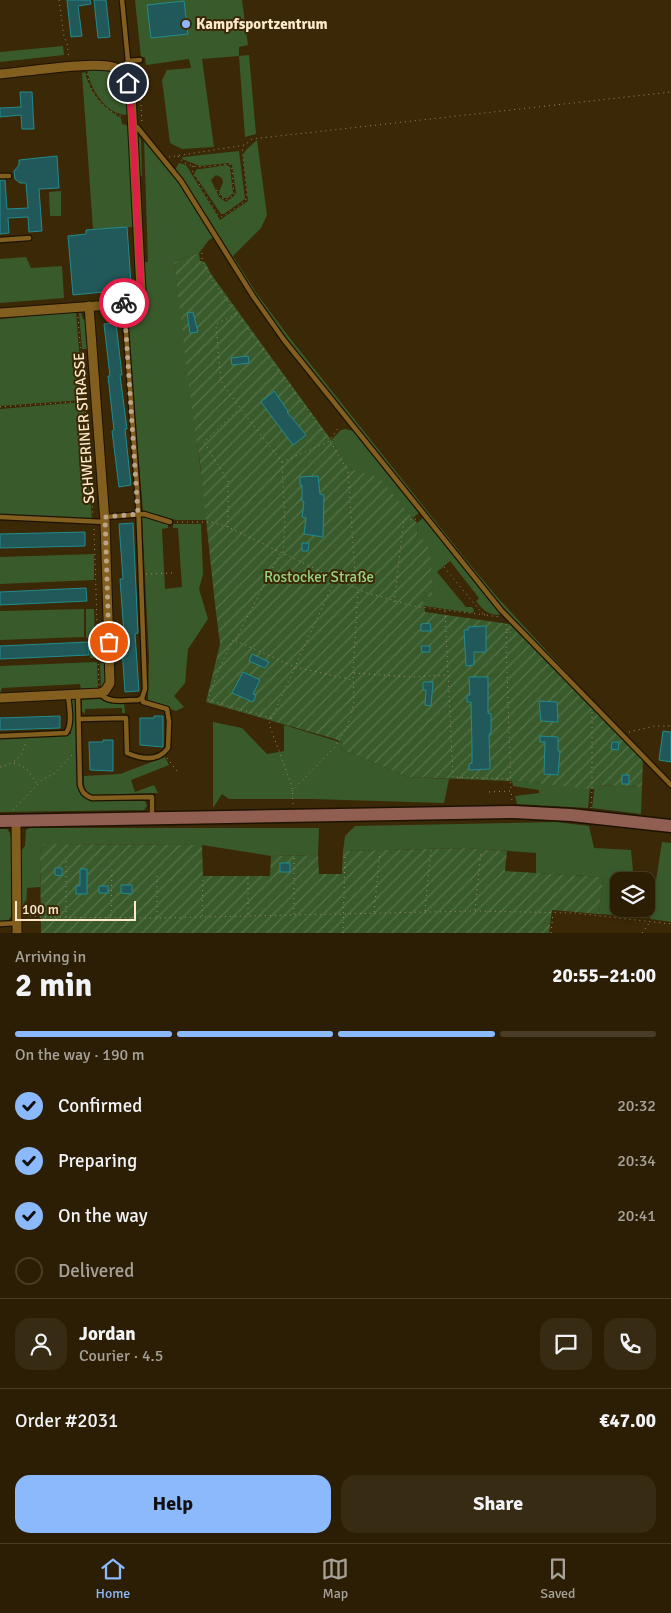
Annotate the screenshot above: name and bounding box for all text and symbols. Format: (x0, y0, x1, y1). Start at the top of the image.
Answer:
place label: Kampfsportzentrum (196, 15, 328, 33)
marker: Kampfsportzentrum (180, 18, 192, 30)
pin (107, 62, 149, 104)
icon: home (114, 69, 142, 97)
courier (99, 278, 149, 328)
icon: bike (110, 289, 138, 317)
street label: SCHWERINER STRASSE (70, 352, 98, 504)
park label: Rostocker Straße (264, 568, 374, 586)
pin (88, 621, 130, 663)
icon: bag (95, 628, 123, 656)
map controls (610, 872, 655, 917)
button: layers (610, 872, 655, 917)
scale bar (15, 898, 136, 921)
text: 100 m (22, 901, 59, 918)
text: Arriving in (15, 947, 86, 967)
text: 20:55–21:00 (552, 964, 656, 988)
text: 2 min (15, 966, 92, 1005)
text: On the way · 190 m (15, 1045, 145, 1065)
icon: check (15, 1092, 43, 1120)
text: Confirmed (58, 1094, 142, 1118)
text: 20:32 (617, 1096, 656, 1116)
icon: check (15, 1147, 43, 1175)
text: Preparing (58, 1149, 137, 1173)
text: 20:34 (617, 1151, 656, 1171)
icon: check (15, 1202, 43, 1230)
text: On the way (58, 1204, 148, 1228)
text: 20:41 (617, 1206, 656, 1226)
text: Delivered (58, 1259, 134, 1283)
button: person (15, 1318, 67, 1370)
button: chat (540, 1318, 592, 1370)
button: phone (604, 1318, 656, 1370)
text: Jordan (79, 1322, 136, 1346)
text: Courier · 4.5 (79, 1346, 163, 1366)
text: Order #2031 (15, 1409, 118, 1433)
text: €47.00 (599, 1409, 656, 1433)
button: Help (15, 1475, 331, 1533)
button: Share (341, 1475, 656, 1533)
tab: Home (95, 1555, 130, 1602)
tab: Map (321, 1555, 349, 1602)
tab: Saved (540, 1555, 576, 1602)

